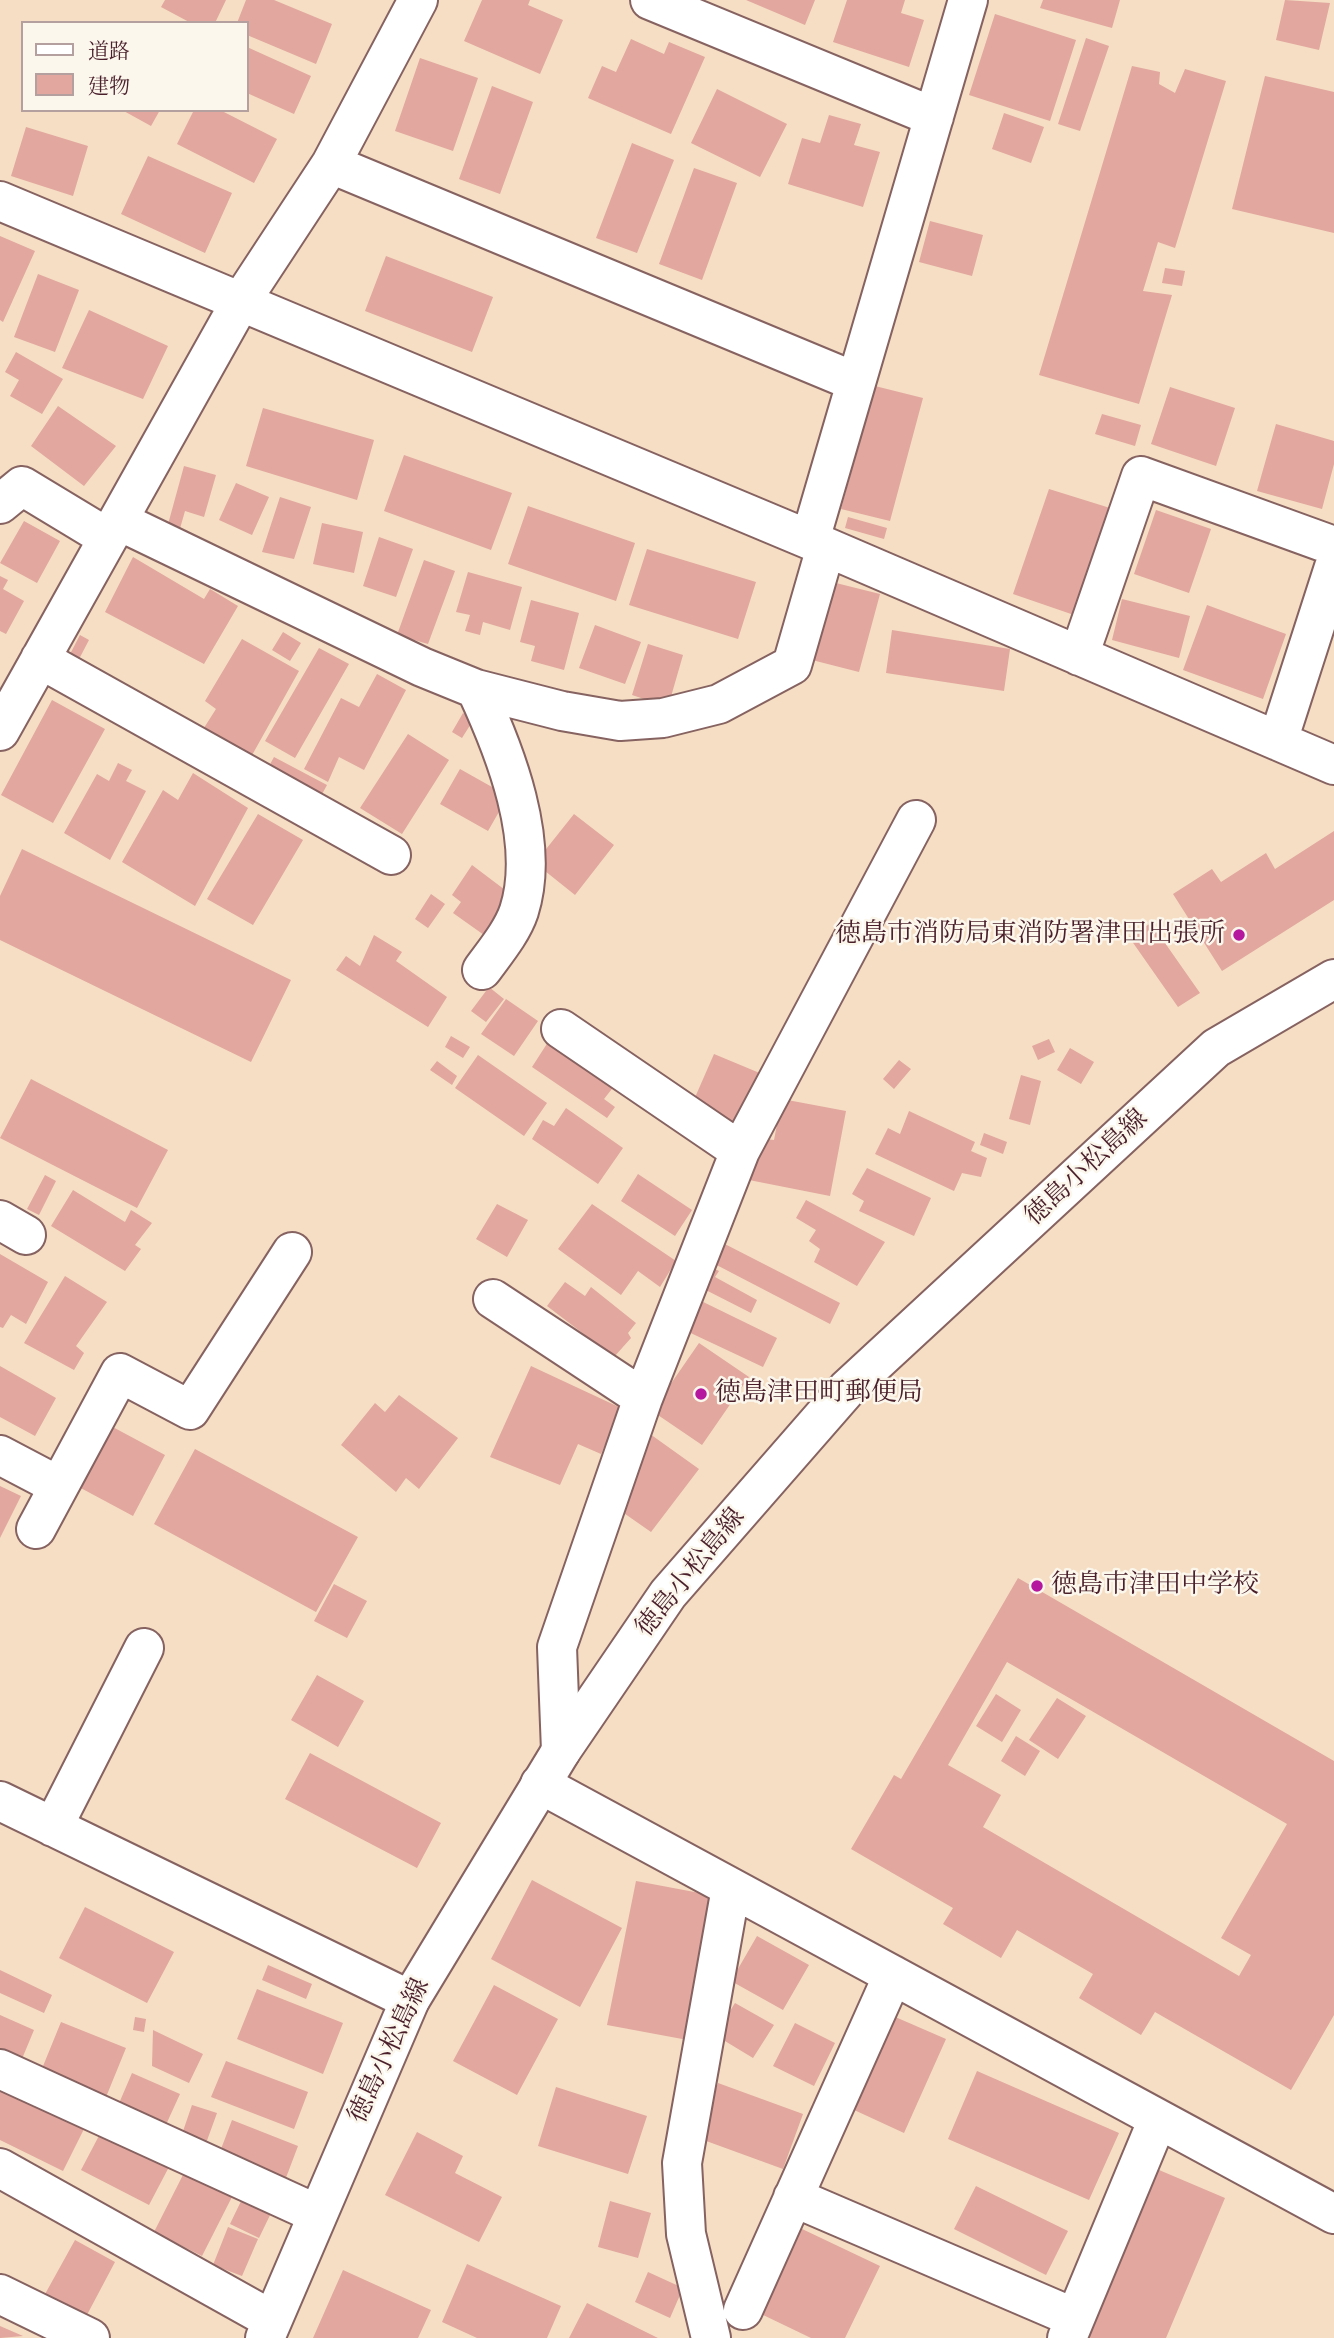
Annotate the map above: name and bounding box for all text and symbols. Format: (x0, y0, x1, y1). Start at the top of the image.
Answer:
legend (21, 21, 248, 112)
text: 道路 (88, 37, 130, 65)
text: 建物 (88, 72, 130, 100)
place label: 徳島市消防局東消防署津田出張所 (835, 919, 1225, 951)
marker: 徳島市消防局東消防署津田出張所 (1231, 927, 1247, 943)
street label: 徳島小松島線 (1019, 1103, 1155, 1233)
place label: 徳島津田町郵便局 (715, 1378, 923, 1410)
marker: 徳島津田町郵便局 (693, 1386, 709, 1402)
street label: 徳島小松島線 (630, 1503, 752, 1643)
place label: 徳島市津田中学校 (1051, 1570, 1259, 1602)
marker: 徳島市津田中学校 (1029, 1578, 1045, 1594)
street label: 徳島小松島線 (343, 1974, 437, 2128)

